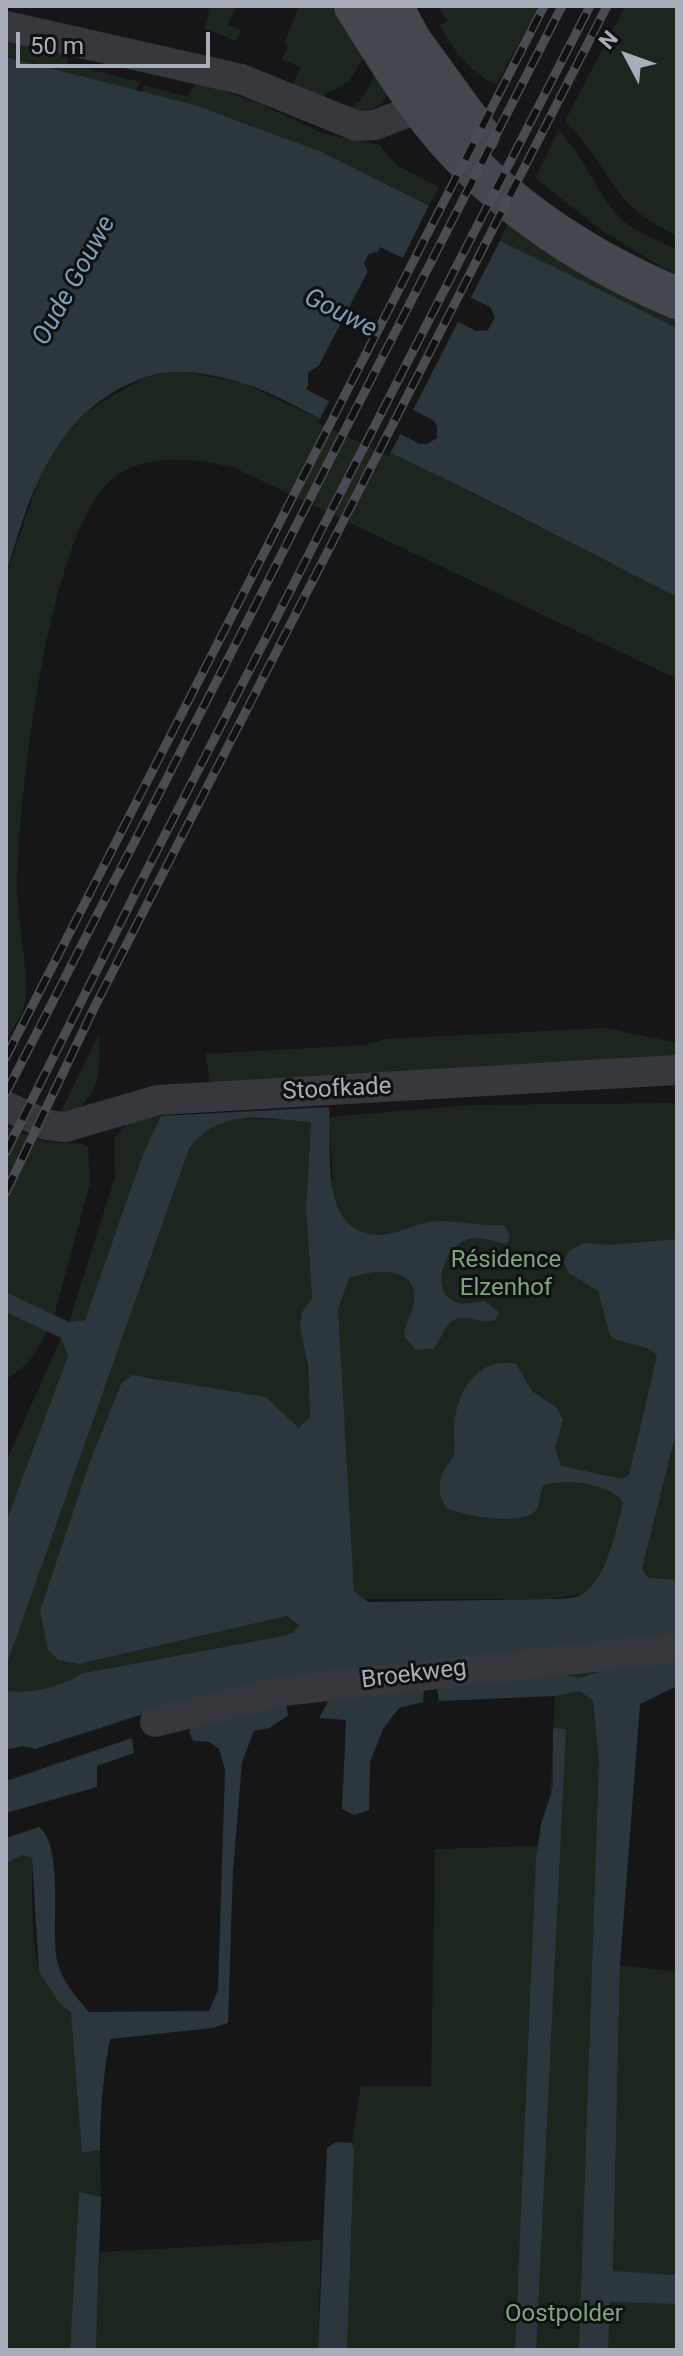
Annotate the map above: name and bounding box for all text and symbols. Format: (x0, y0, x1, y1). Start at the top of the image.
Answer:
scale bar (20, 16, 214, 66)
north arrow (587, 16, 667, 96)
text: N (594, 26, 623, 54)
text: 50 m (30, 32, 84, 60)
water label: Oude Gouwe (27, 211, 123, 351)
water label: Gouwe (298, 282, 382, 346)
street label: Stoofkade (282, 1073, 392, 1107)
park label: Résidence Elzenhof (451, 1247, 561, 1303)
street label: Broekweg (360, 1654, 468, 1696)
park label: Oostpolder (505, 2301, 623, 2329)

